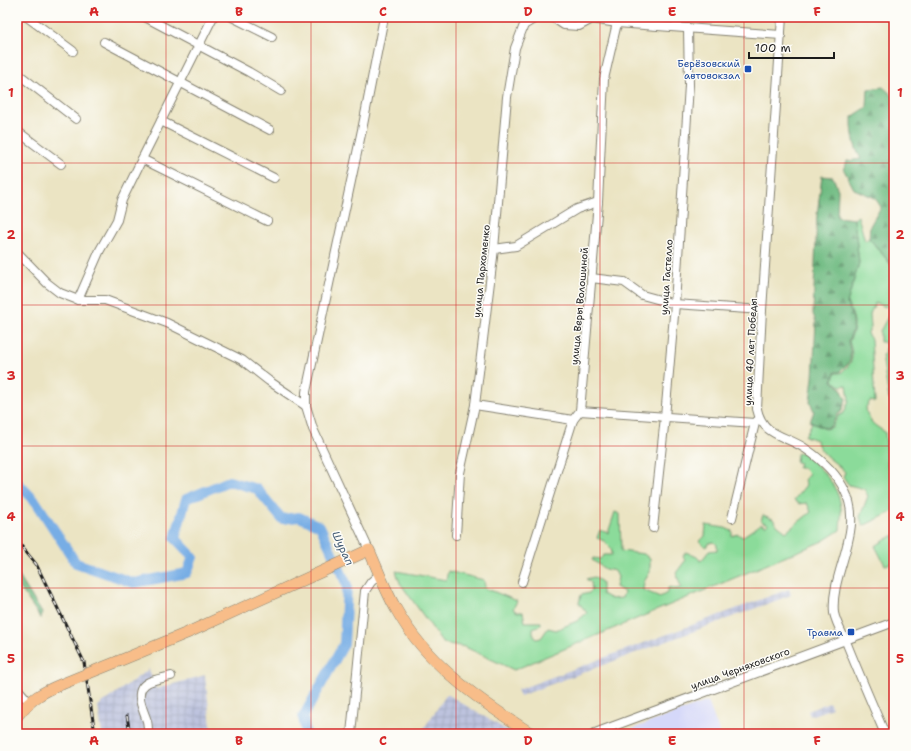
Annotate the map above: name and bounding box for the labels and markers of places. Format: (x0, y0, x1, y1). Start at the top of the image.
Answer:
place label: Берёзовский автовокзал (677, 57, 740, 82)
marker: Берёзовский автовокзал (743, 64, 753, 74)
place label: Травма (807, 626, 844, 639)
marker: Травма (846, 627, 856, 637)

